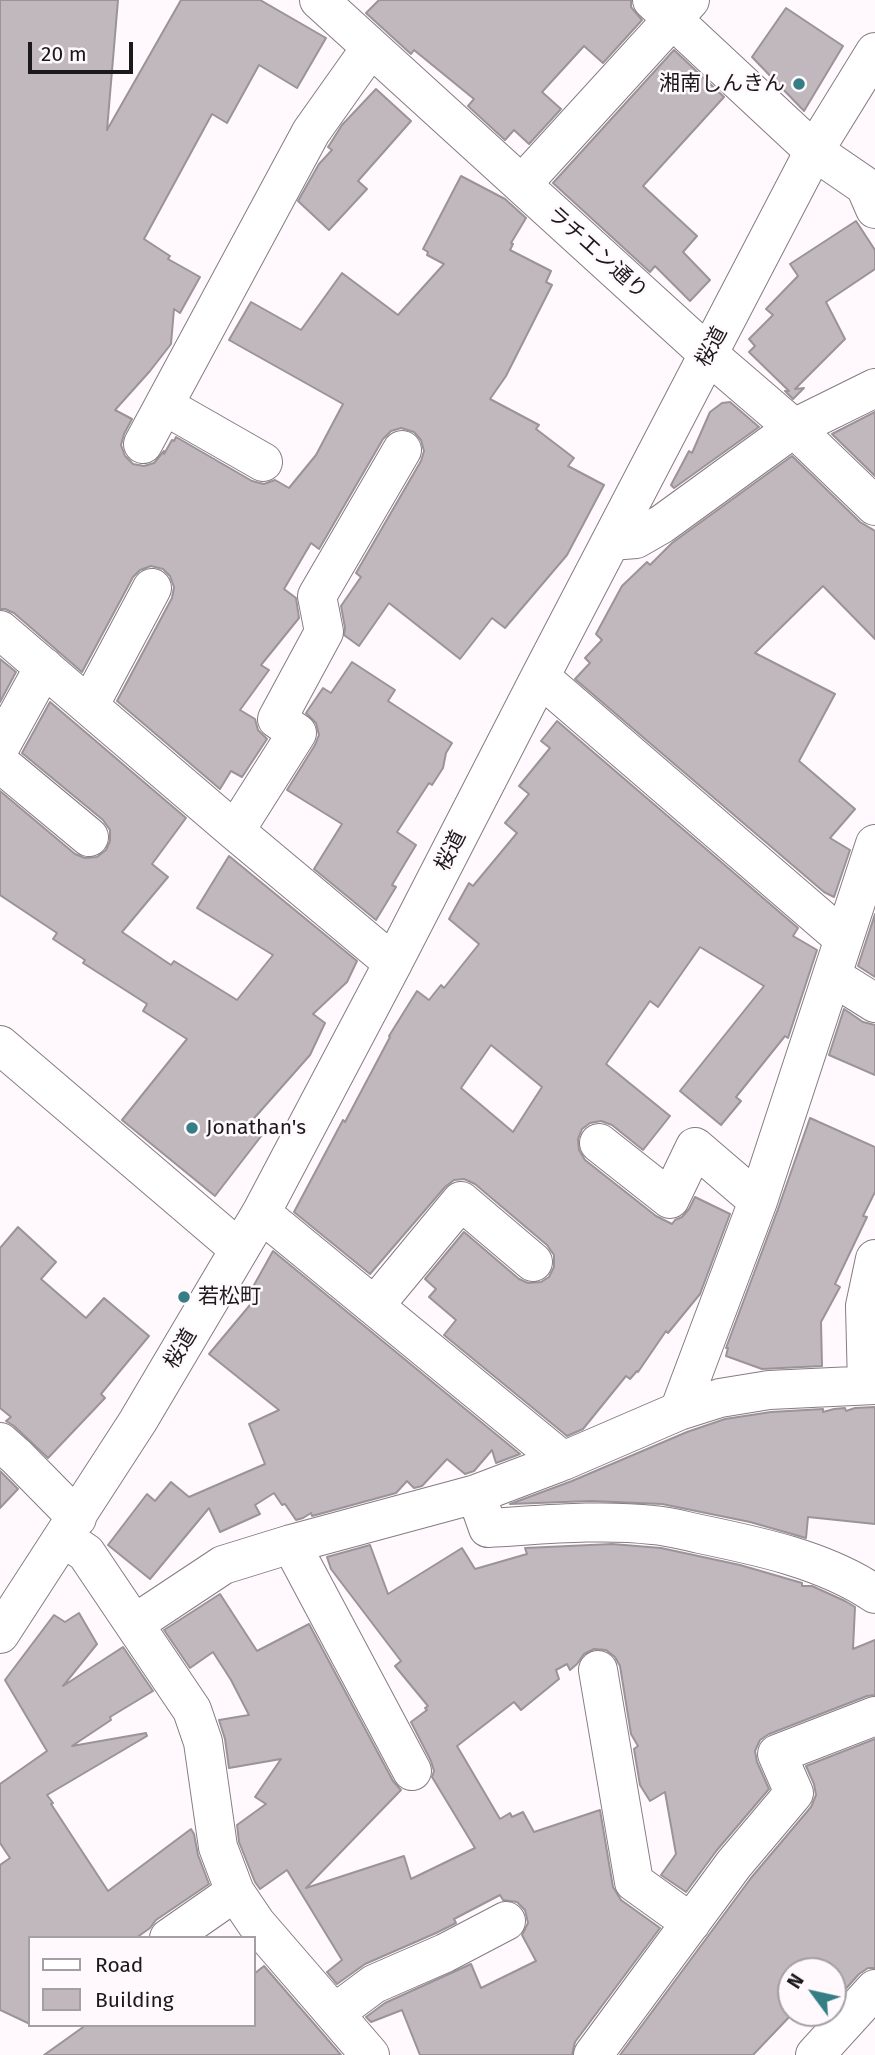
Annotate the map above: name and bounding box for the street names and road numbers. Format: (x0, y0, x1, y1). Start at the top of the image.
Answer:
street label: ラチエン通り (542, 201, 652, 305)
street label: 桜道 (691, 323, 733, 371)
street label: 桜道 (430, 827, 472, 875)
street label: 桜道 (159, 1325, 203, 1373)

